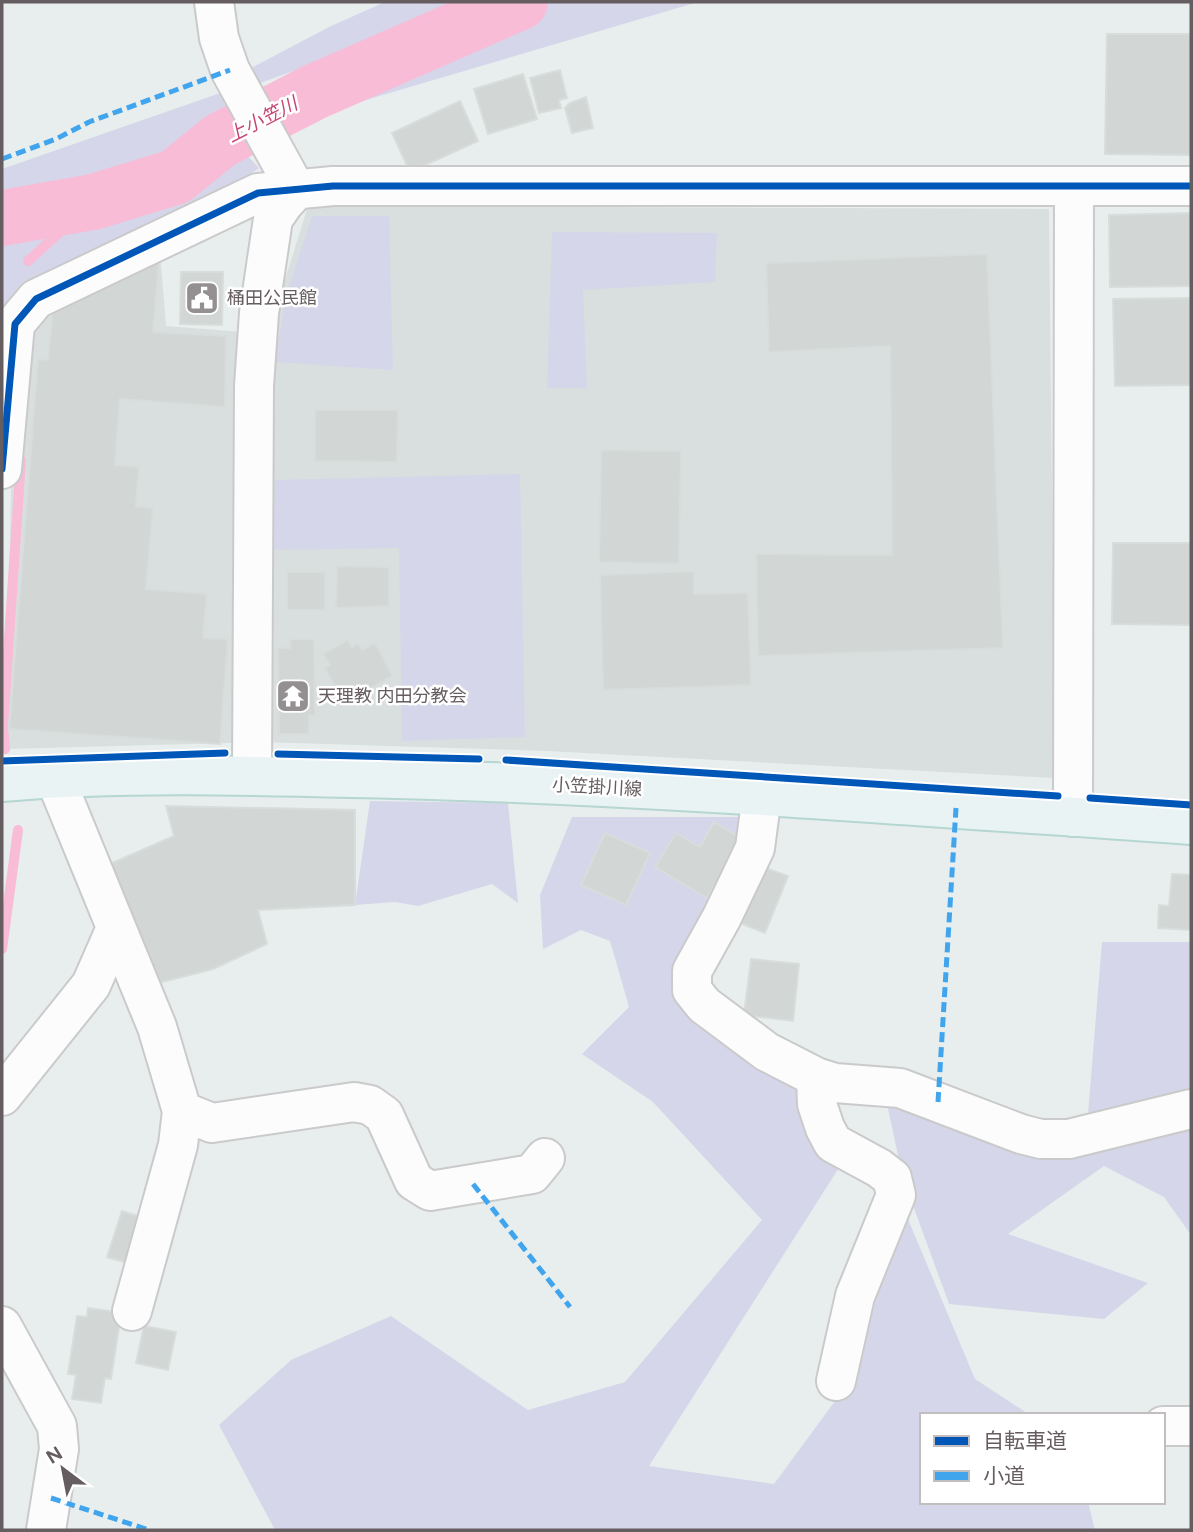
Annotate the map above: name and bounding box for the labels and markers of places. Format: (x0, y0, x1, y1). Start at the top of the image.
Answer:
public building icon: 桶田公民館 (183, 279, 221, 317)
place label: 桶田公民館 (227, 287, 317, 309)
temple icon: 天理教 内田分教会 (274, 677, 312, 715)
place label: 天理教 内田分教会 (318, 685, 466, 707)

